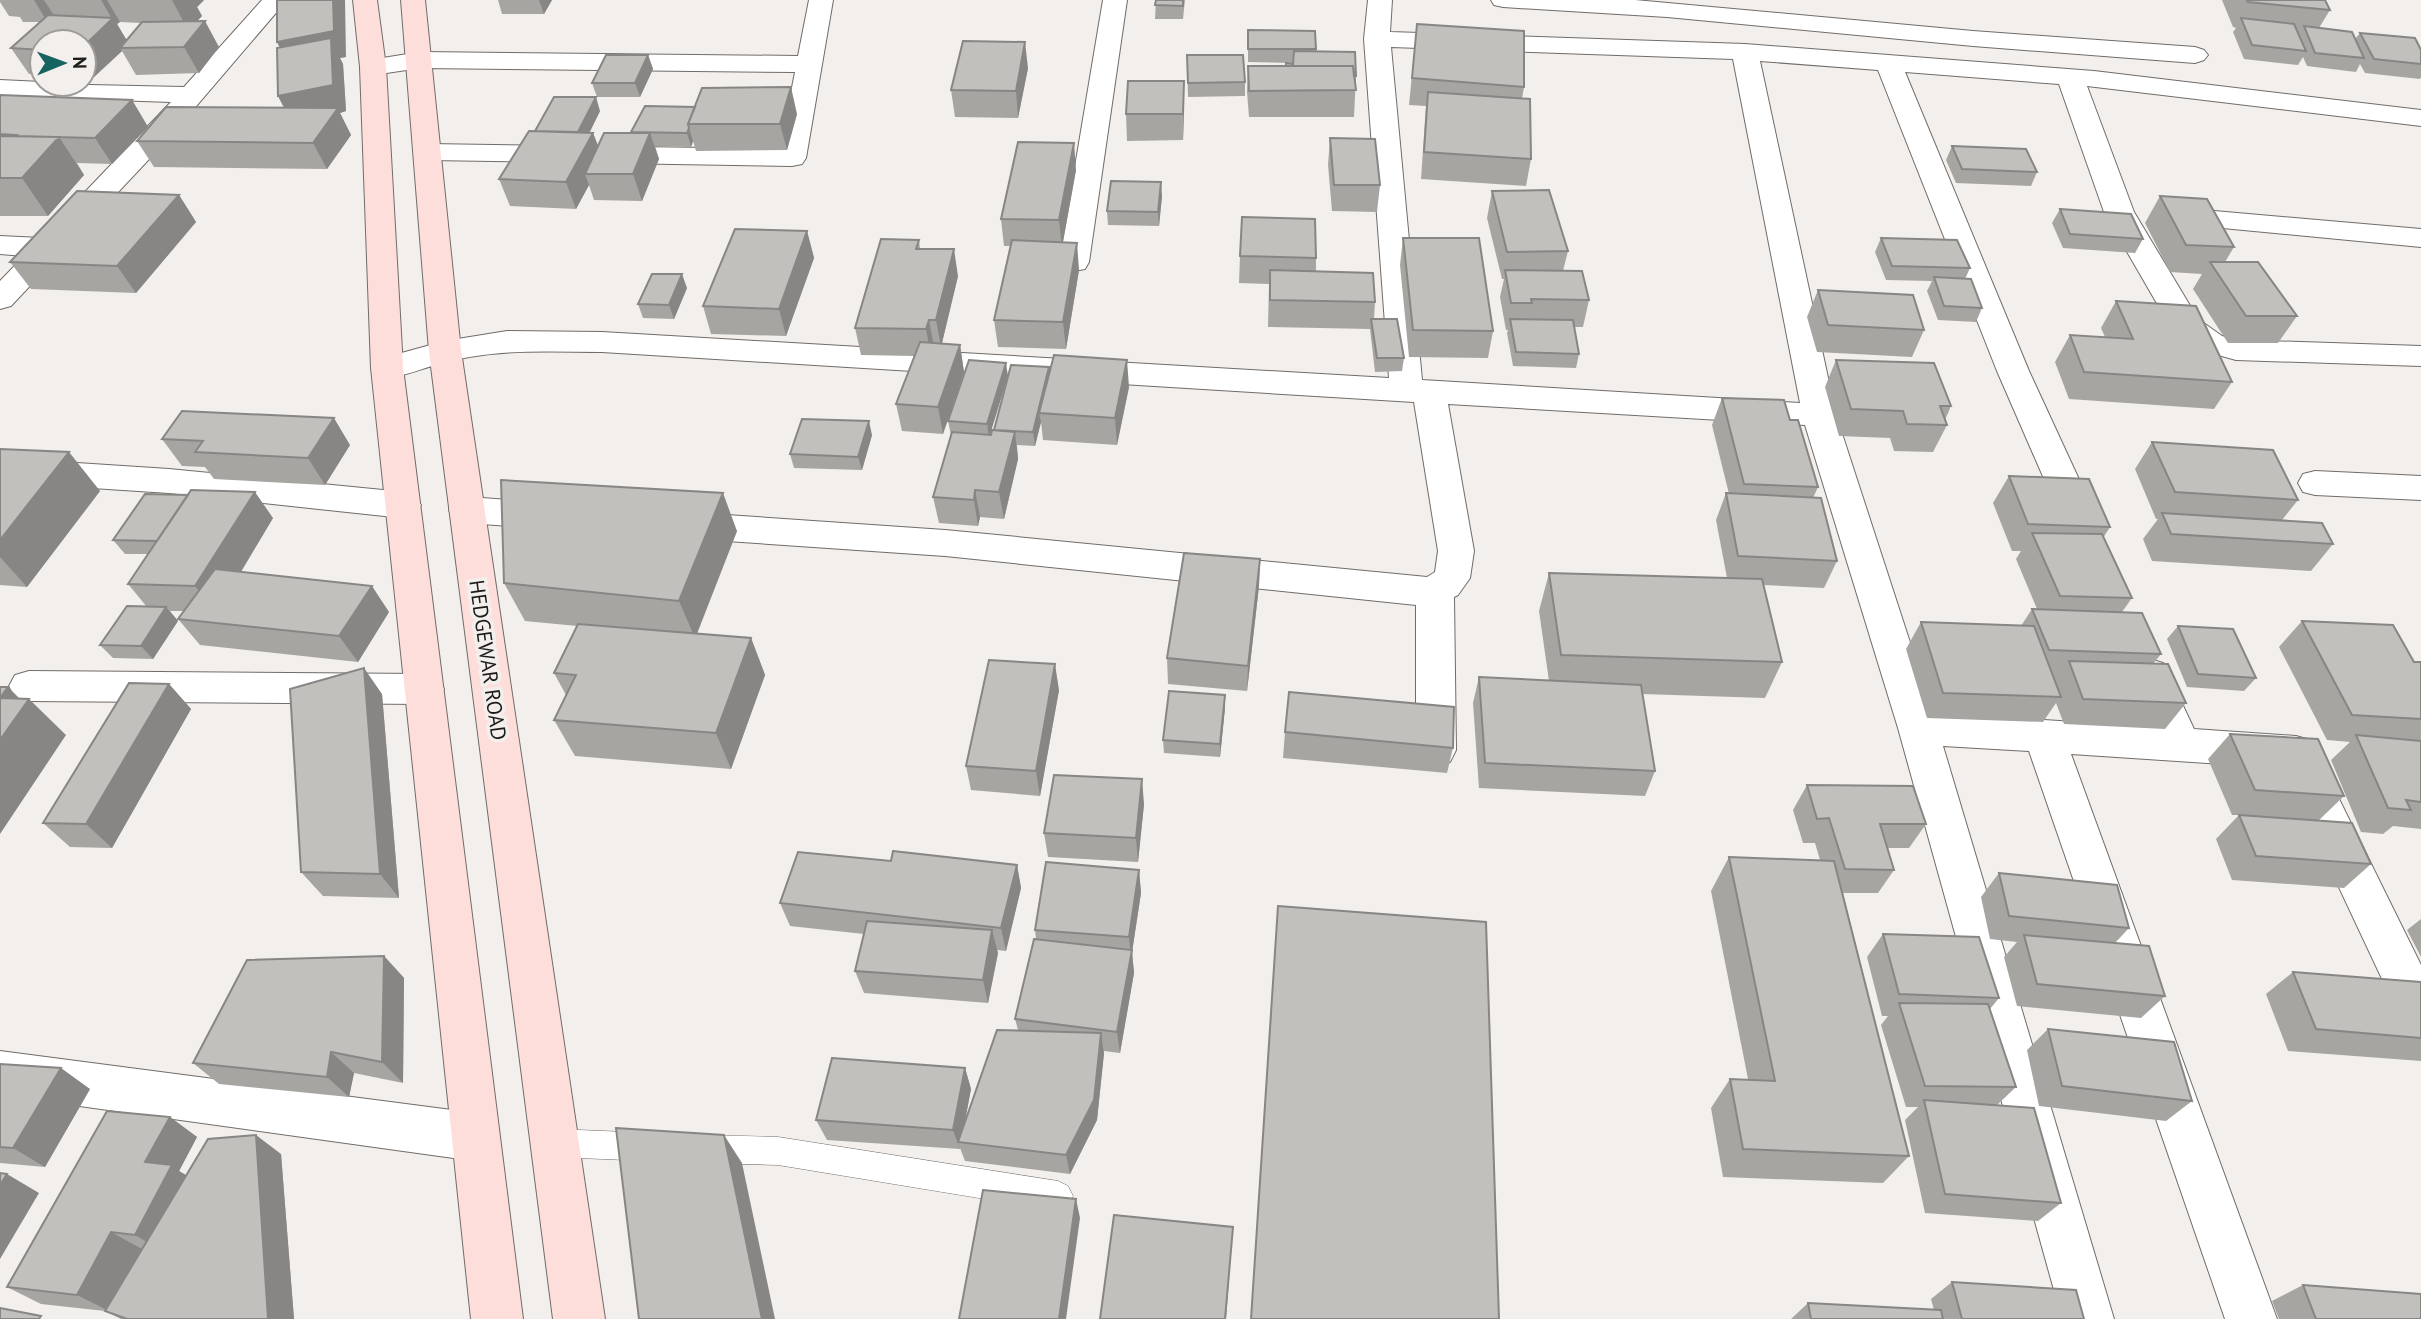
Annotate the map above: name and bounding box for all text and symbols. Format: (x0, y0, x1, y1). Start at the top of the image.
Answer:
north arrow (28, 28, 98, 98)
text: N (68, 56, 92, 69)
street label: HEDGEWAR ROAD (463, 578, 513, 742)

